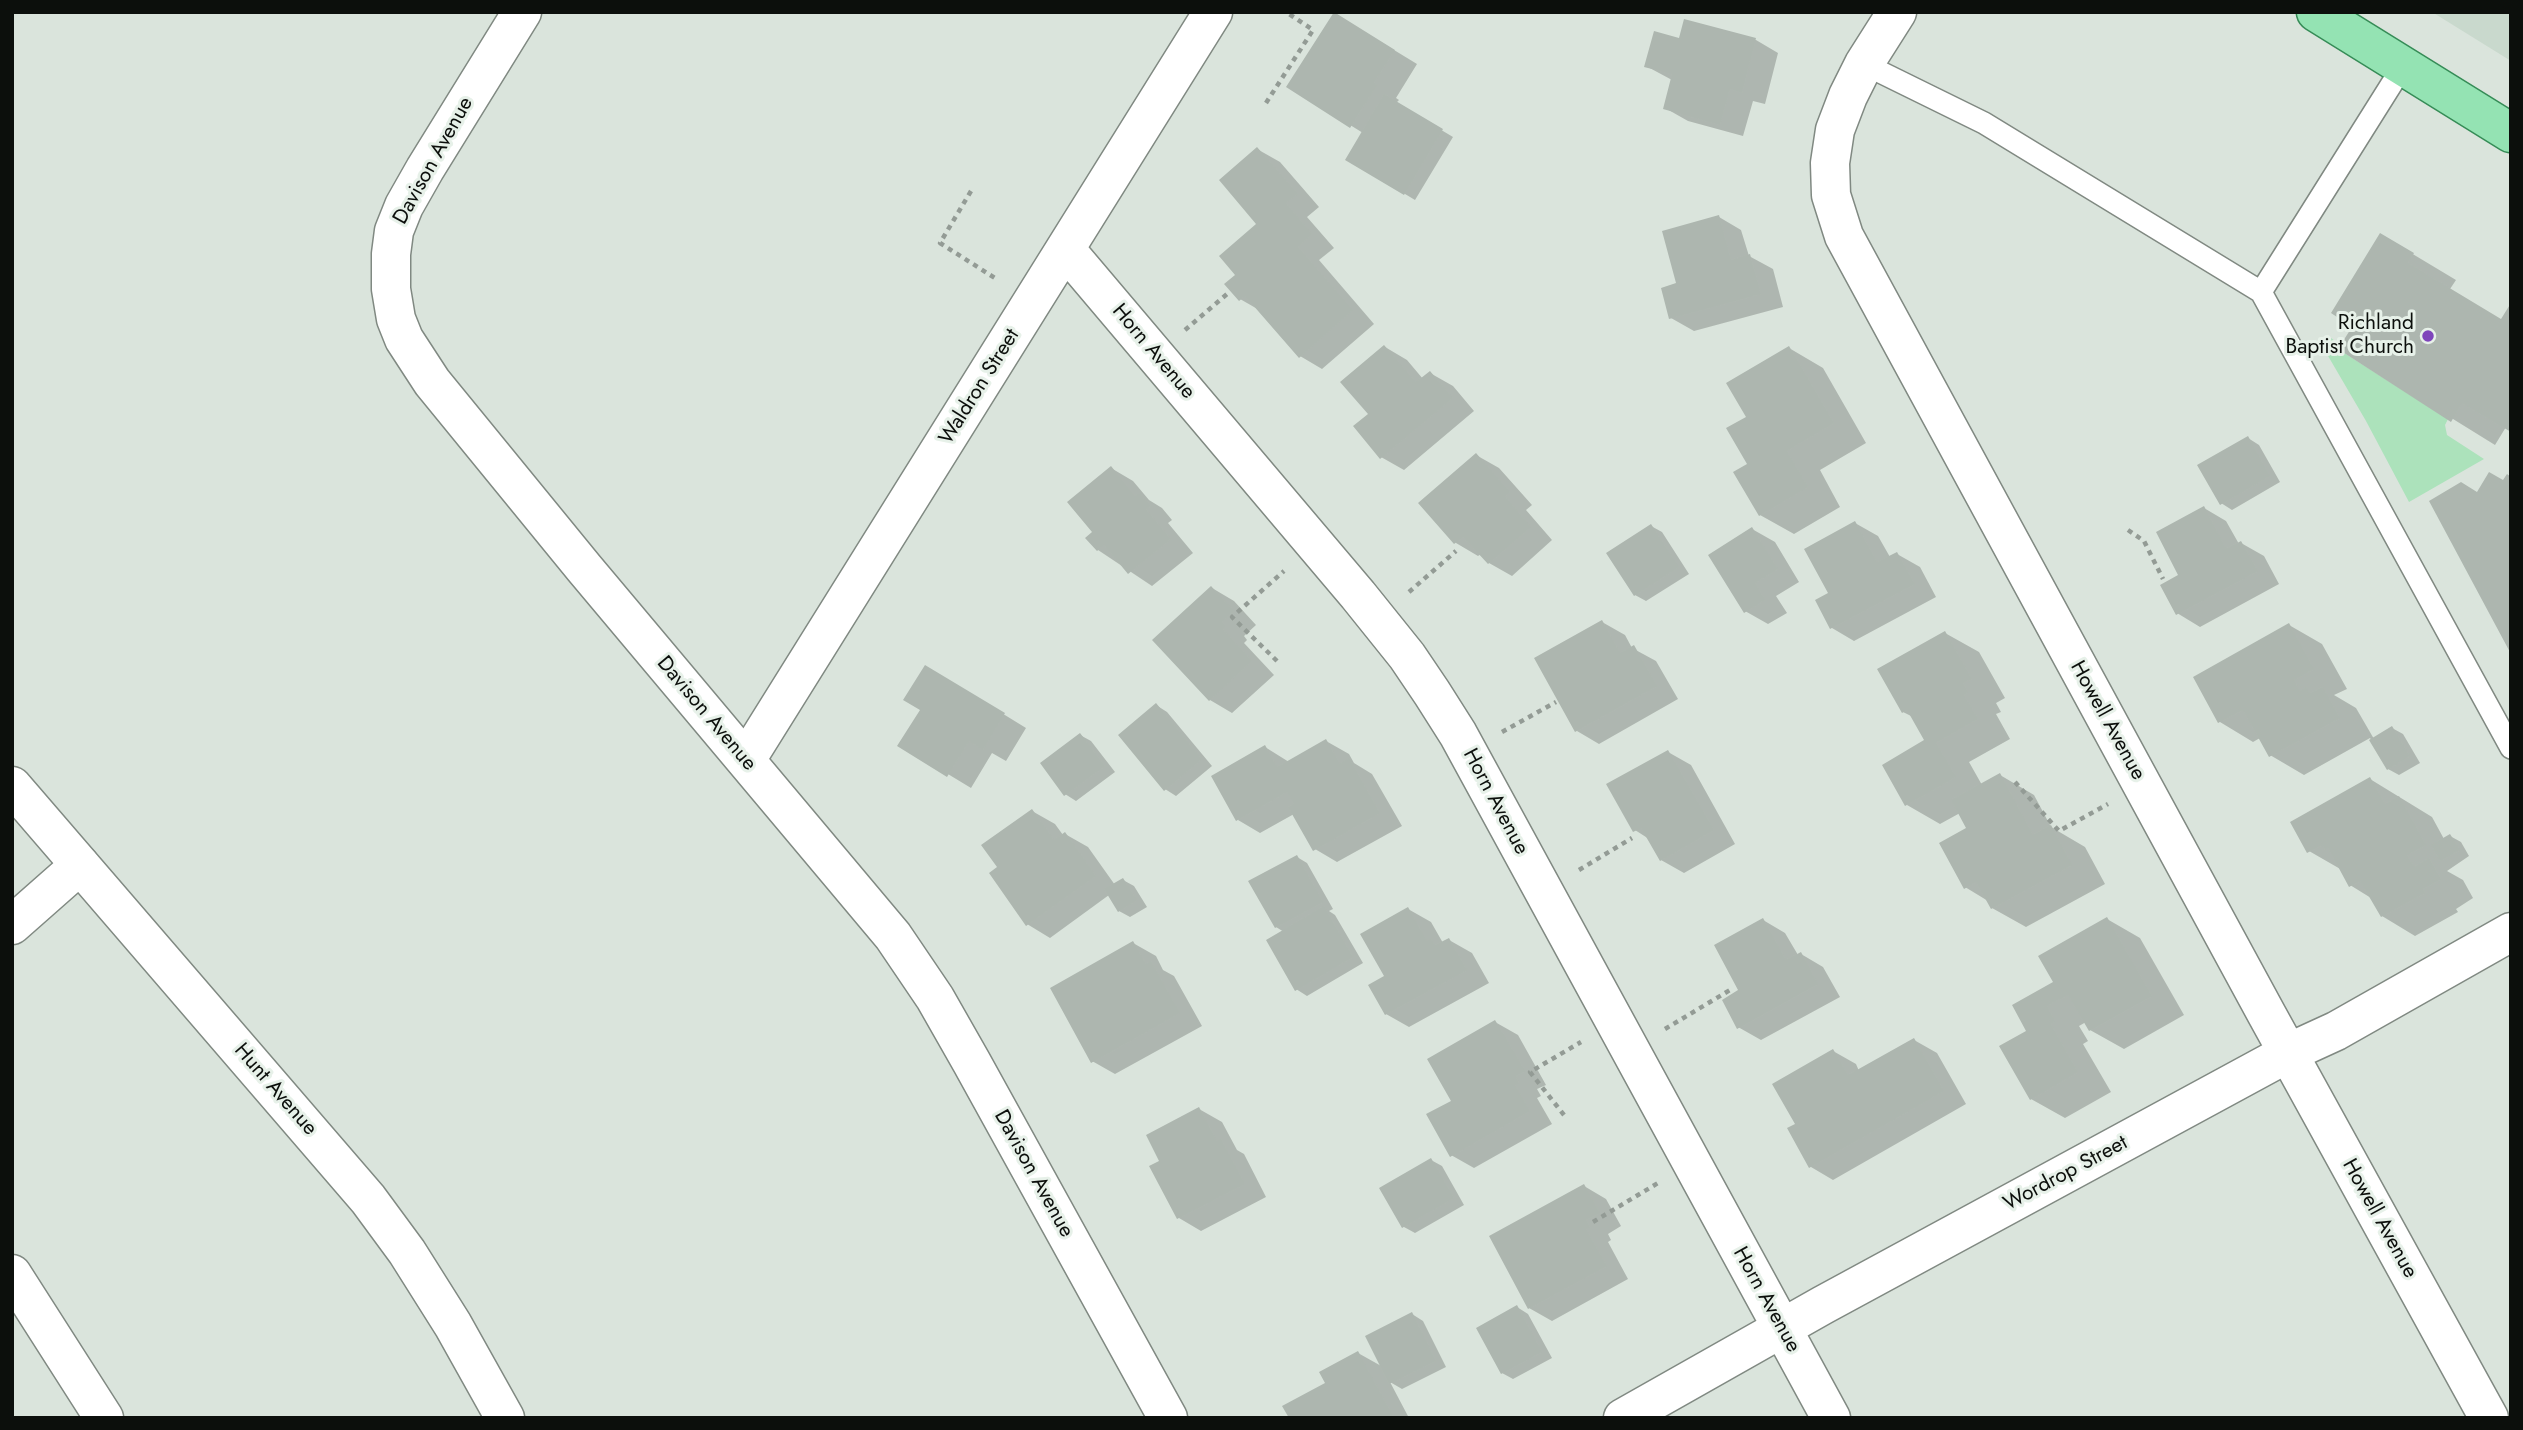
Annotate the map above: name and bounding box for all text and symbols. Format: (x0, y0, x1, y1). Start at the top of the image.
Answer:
street label: Davison Avenue (389, 93, 479, 229)
street label: Horn Avenue (1106, 299, 1200, 405)
place label: Richland Baptist Church (2286, 311, 2414, 361)
street label: Waldron Street (935, 325, 1025, 449)
marker: Richland Baptist Church (2420, 328, 2436, 344)
street label: Davison Avenue (651, 652, 761, 776)
street label: Howell Avenue (2064, 657, 2150, 785)
street label: Horn Avenue (1457, 745, 1533, 859)
street label: Hunt Avenue (228, 1039, 322, 1141)
street label: Davison Avenue (988, 1106, 1078, 1242)
street label: Wordrop Street (2000, 1131, 2132, 1217)
street label: Howell Avenue (2336, 1155, 2422, 1283)
street label: Horn Avenue (1727, 1243, 1805, 1357)

